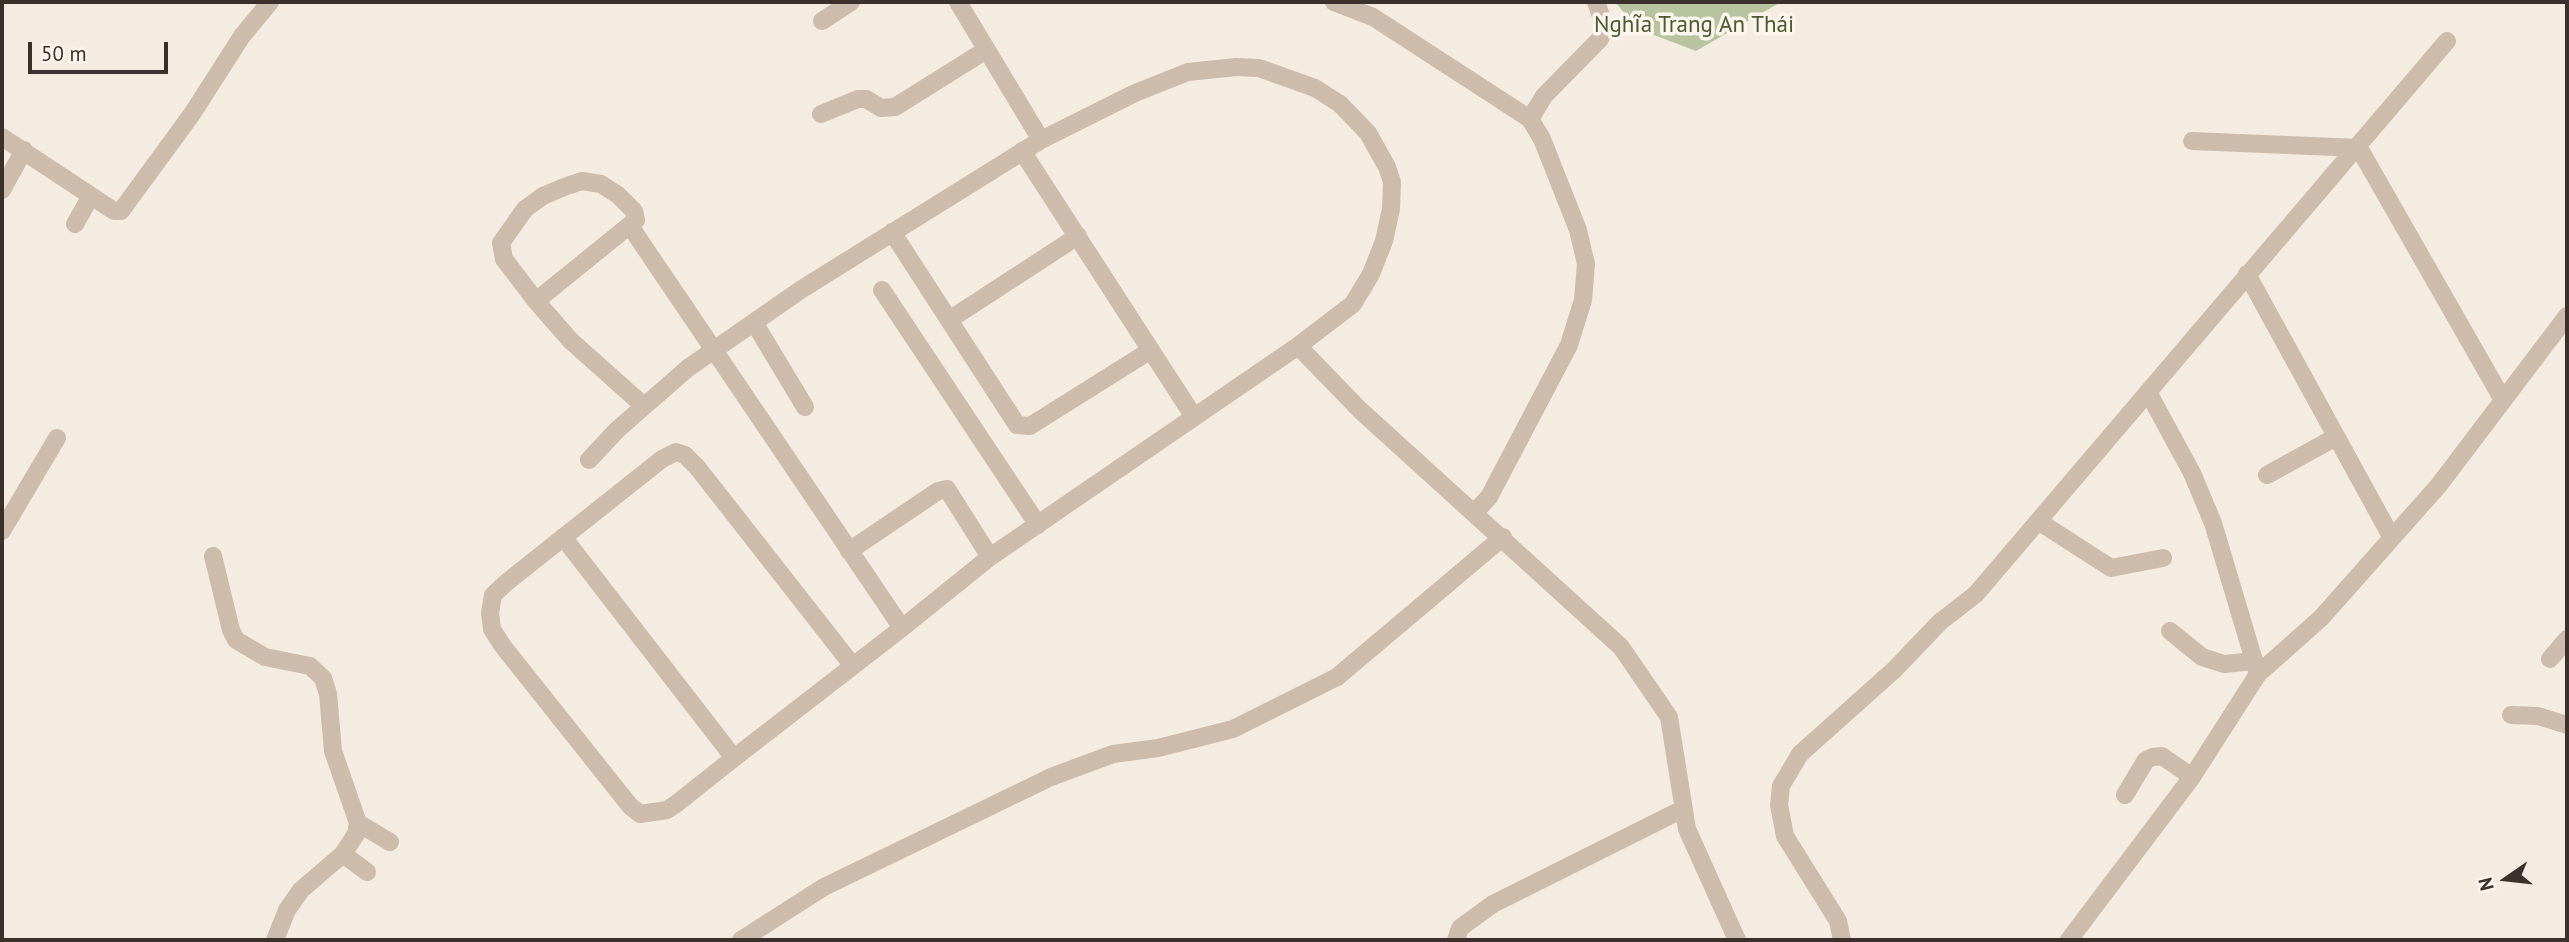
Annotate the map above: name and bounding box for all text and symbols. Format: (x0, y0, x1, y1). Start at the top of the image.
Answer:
park label: Nghĩa Trang An Thái (1594, 11, 1794, 39)
scale bar (32, 28, 172, 72)
text: 50 m (41, 40, 87, 67)
north arrow (2471, 844, 2541, 914)
text: N (2472, 875, 2499, 893)

